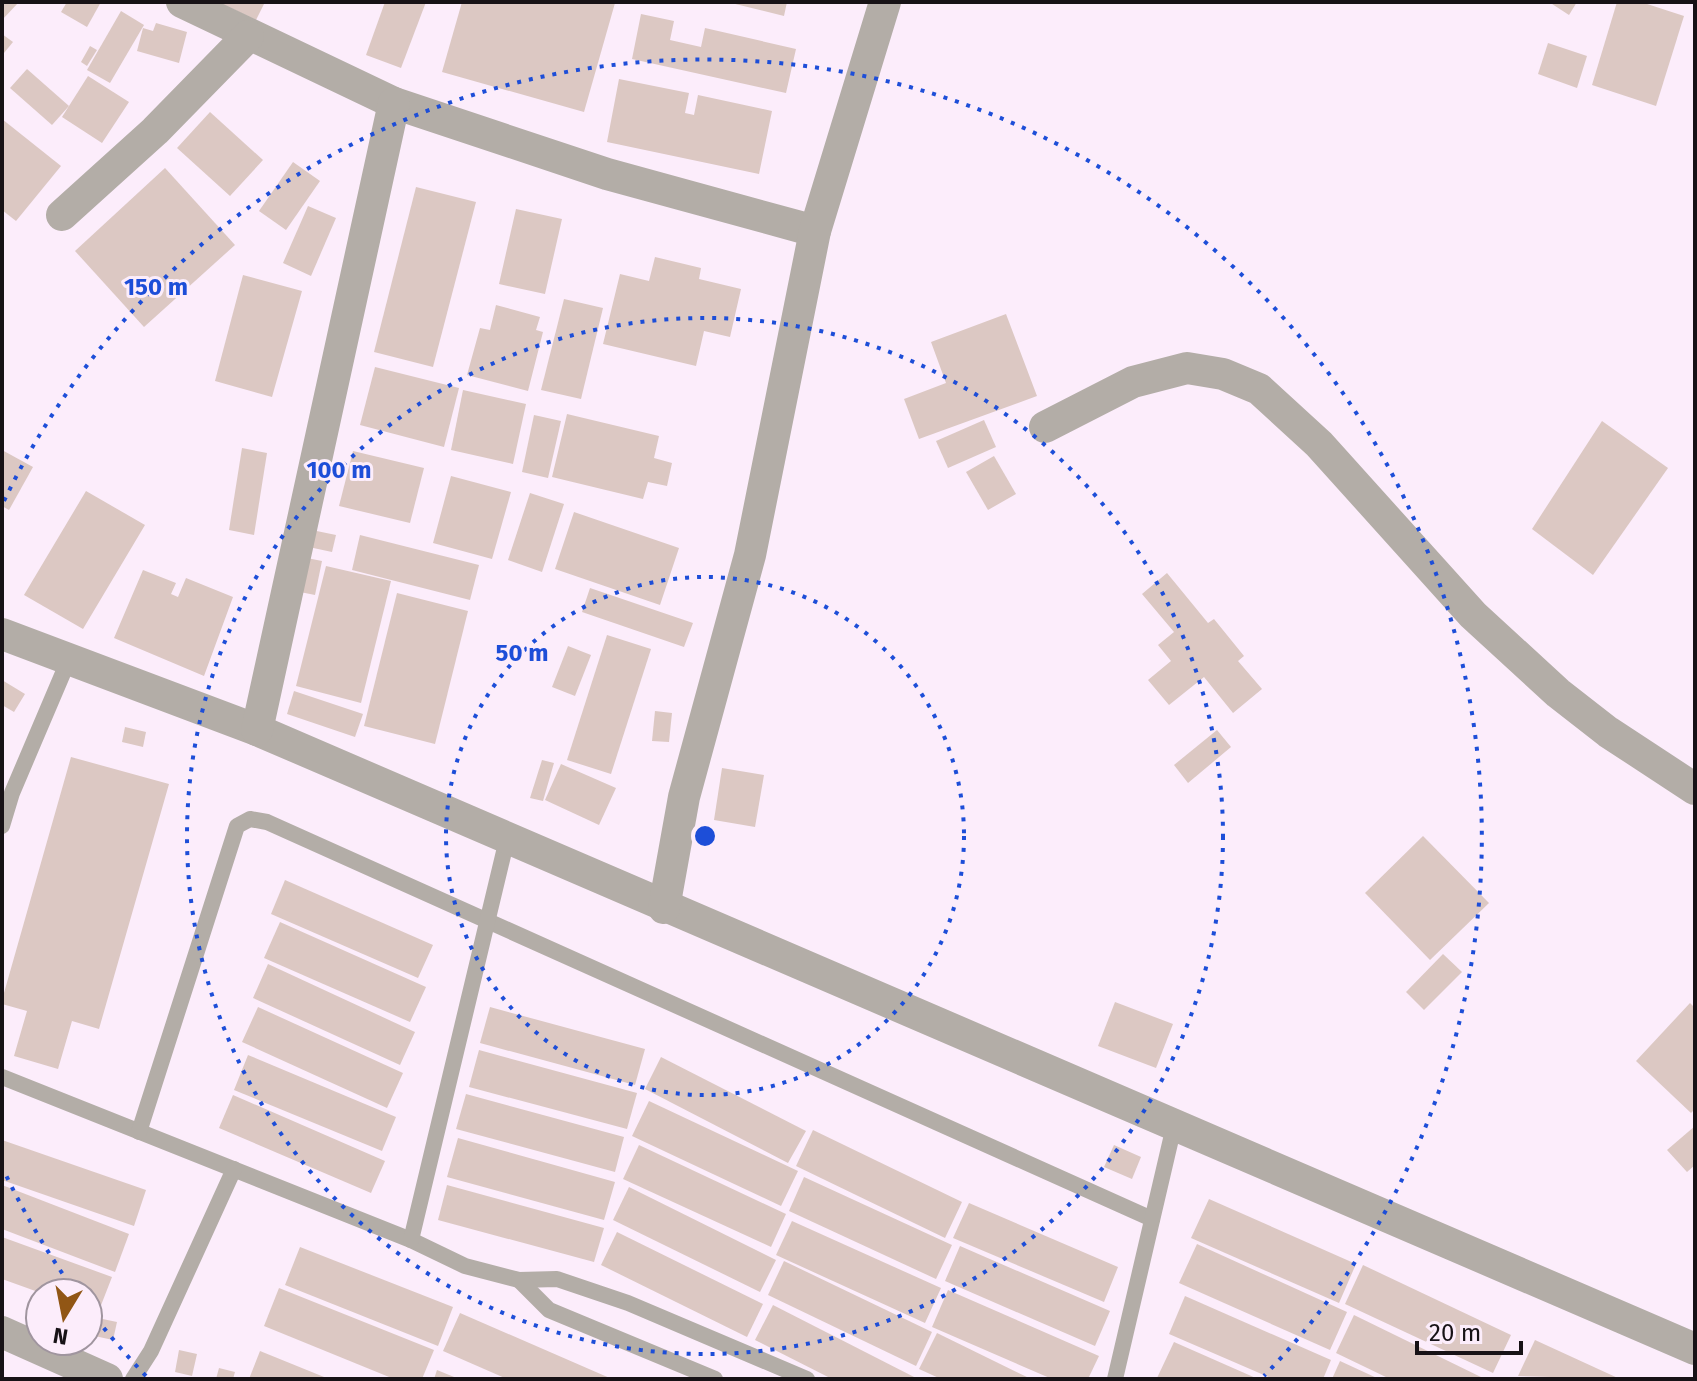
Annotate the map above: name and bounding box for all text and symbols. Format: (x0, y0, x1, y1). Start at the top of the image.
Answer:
text: 150 m (124, 273, 188, 301)
text: 100 m (306, 456, 372, 484)
text: 50 m (496, 639, 548, 667)
centre of rings (691, 822, 719, 850)
north arrow (24, 1277, 104, 1357)
scale bar (1417, 1305, 1521, 1355)
text: 20 m (1429, 1319, 1481, 1347)
text: N (51, 1322, 70, 1351)

